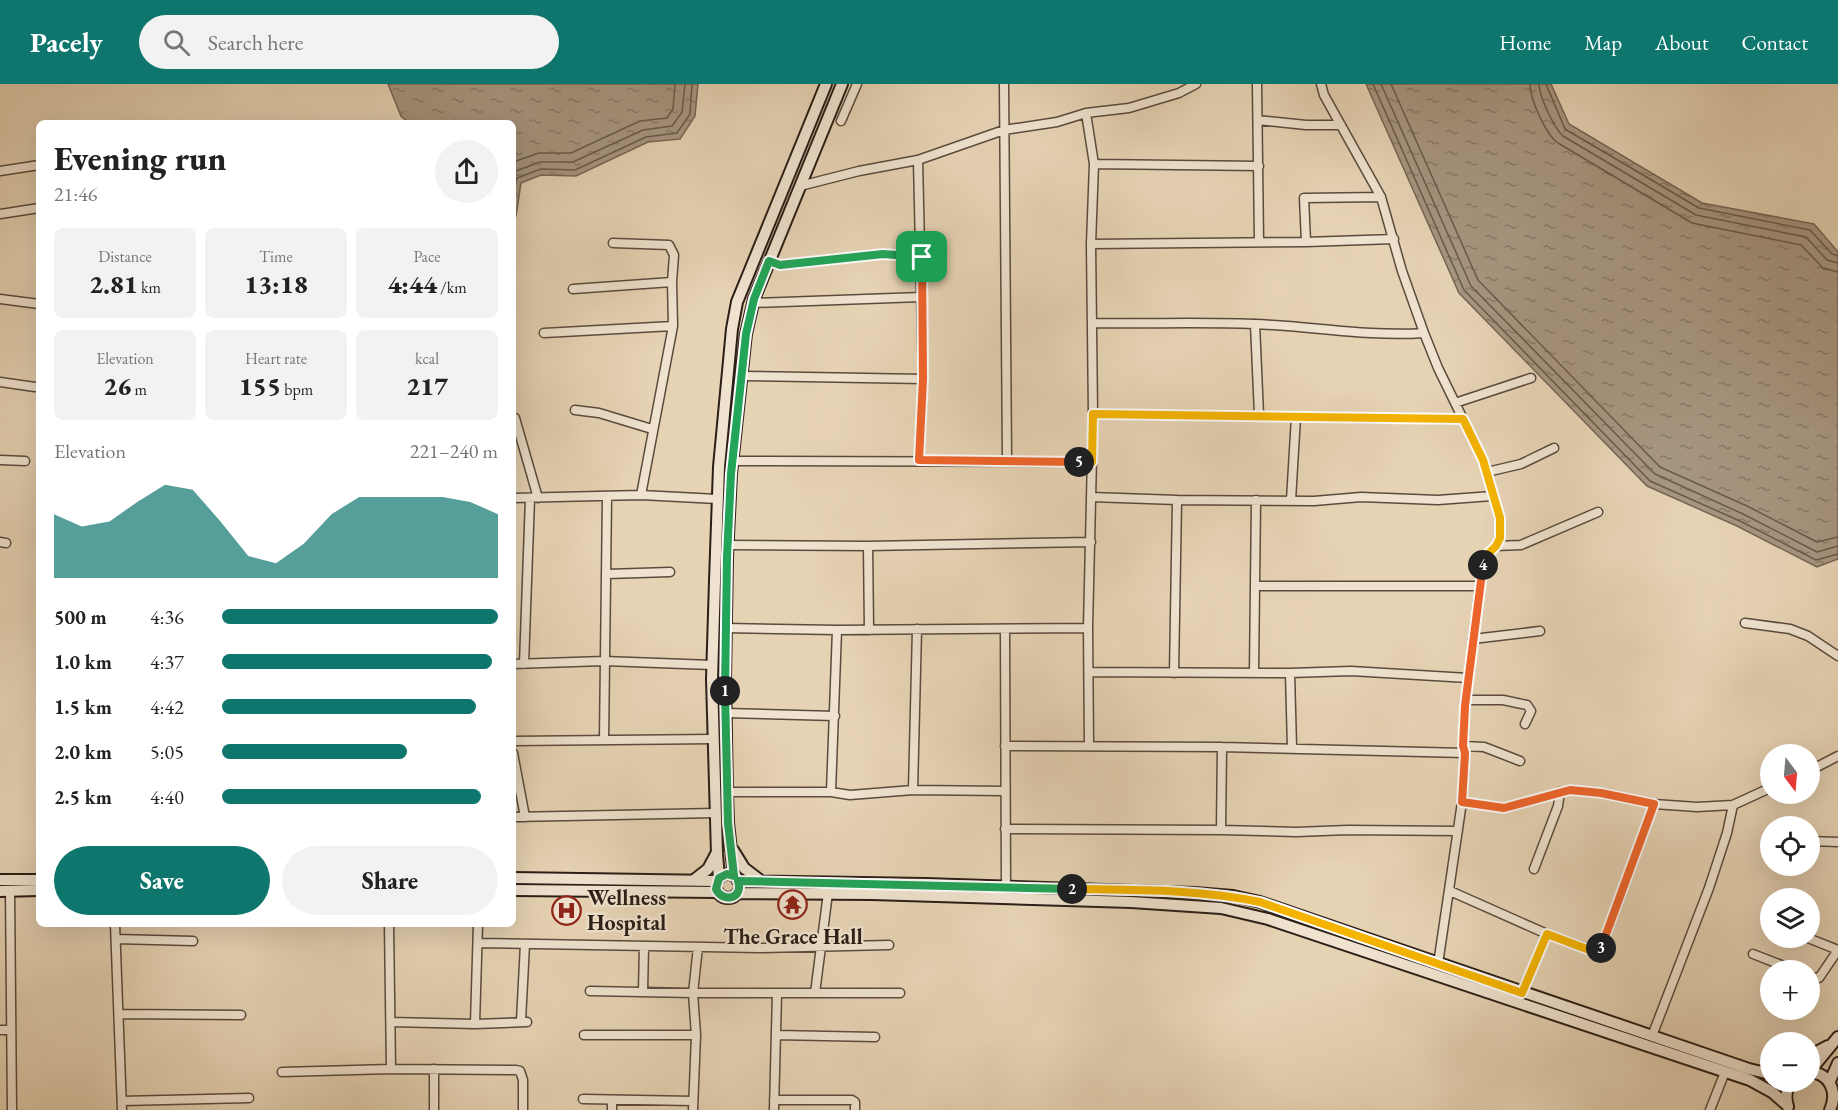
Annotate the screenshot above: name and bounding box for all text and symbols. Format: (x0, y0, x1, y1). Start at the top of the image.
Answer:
search box (139, 15, 559, 69)
text: Pacely (30, 24, 103, 60)
icon: search (160, 26, 193, 59)
text: Search here (208, 28, 303, 57)
text: Home (1499, 29, 1551, 56)
text: Map (1584, 29, 1622, 56)
text: About (1655, 29, 1708, 56)
text: Contact (1741, 29, 1808, 56)
text: Evening run (54, 137, 226, 180)
button: share (435, 140, 498, 203)
text: 21:46 (54, 181, 97, 207)
pin (896, 231, 947, 282)
icon: arrive (905, 240, 938, 273)
text: Distance (98, 246, 152, 267)
text: Time (259, 246, 293, 267)
text: Pace (414, 246, 440, 267)
text: 2.81 (89, 267, 138, 301)
text: 13:18 (244, 267, 308, 301)
text: 4:44 (387, 267, 437, 301)
text: km (138, 277, 161, 298)
text: /km (437, 277, 467, 298)
text: Elevation (96, 348, 154, 369)
text: Heart rate (245, 348, 307, 369)
text: kcal (415, 348, 439, 369)
text: 26 (103, 369, 131, 403)
text: 155 (239, 369, 281, 403)
text: 217 (406, 369, 448, 403)
text: m (131, 379, 147, 400)
text: bpm (281, 379, 313, 400)
text: Elevation (54, 438, 126, 464)
text: 221–240 m (410, 438, 498, 464)
pin: 5 (1064, 447, 1094, 477)
text: 5 (1075, 451, 1083, 472)
pin: 4 (1468, 550, 1498, 580)
text: 4 (1479, 554, 1487, 575)
text: 500 m (54, 604, 107, 630)
text: 4:36 (150, 604, 184, 630)
text: 1.0 km (54, 649, 112, 675)
text: 4:37 (150, 649, 184, 675)
pin: 1 (710, 676, 740, 706)
text: 1 (721, 680, 729, 701)
text: 1.5 km (54, 694, 112, 720)
text: 4:42 (150, 694, 184, 720)
text: 2.0 km (54, 739, 112, 765)
text: 5:05 (150, 739, 184, 765)
north arrow (1760, 744, 1820, 804)
map controls (1760, 744, 1820, 1092)
text: 2.5 km (54, 784, 112, 810)
text: 4:40 (150, 784, 184, 810)
button: locate (1760, 816, 1820, 876)
button: Save (54, 846, 270, 915)
button: Share (282, 846, 498, 915)
pin: 2 (1057, 874, 1087, 904)
text: 2 (1068, 878, 1076, 899)
place label: Wellness Hospital (587, 883, 666, 937)
temple icon: The Grace Hall (777, 888, 809, 920)
button: layers (1760, 888, 1820, 948)
hospital icon: Wellness Hospital (550, 894, 582, 926)
place label: The Grace Hall (723, 922, 863, 951)
pin: 3 (1586, 933, 1616, 963)
text: 3 (1597, 937, 1605, 958)
button: + (1760, 960, 1820, 1020)
button: − (1760, 1032, 1820, 1092)

